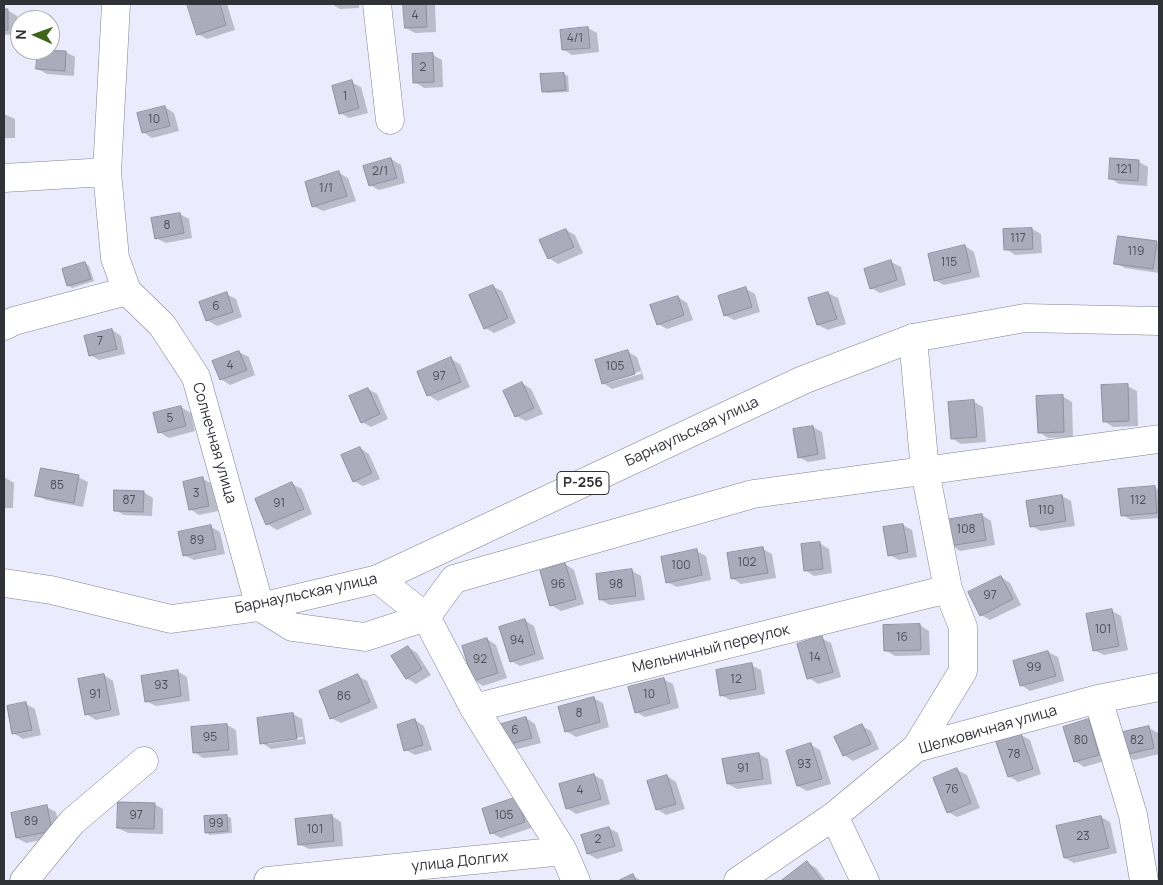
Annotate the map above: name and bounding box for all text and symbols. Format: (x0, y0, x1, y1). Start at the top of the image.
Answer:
house number: 4 (411, 9, 419, 23)
north arrow (10, 10, 60, 60)
text: N (11, 29, 30, 40)
house number: 4/1 (567, 32, 583, 46)
house number: 2 (420, 61, 426, 75)
house number: 1 (343, 90, 347, 104)
house number: 10 (148, 113, 160, 127)
house number: 121 (1116, 163, 1132, 177)
house number: 2/1 (372, 165, 388, 179)
house number: 1/1 (319, 182, 333, 196)
house number: 8 (164, 219, 170, 233)
house number: 117 (1010, 232, 1026, 246)
house number: 119 (1128, 245, 1144, 259)
house number: 115 (941, 256, 957, 270)
house number: 6 (212, 300, 220, 314)
house number: 7 (97, 335, 103, 349)
house number: 4 (226, 359, 234, 373)
house number: 105 (606, 360, 624, 374)
house number: 97 (432, 370, 446, 384)
street label: Солнечная улица (188, 380, 240, 506)
street label: Барнаульская улица (622, 393, 762, 471)
house number: 5 (167, 412, 173, 426)
road number: Р-256 (557, 472, 609, 494)
house number: 85 (50, 479, 64, 493)
house number: 3 (193, 487, 199, 501)
house number: 87 (123, 494, 135, 508)
house number: 112 (1130, 494, 1146, 508)
house number: 91 (273, 497, 285, 511)
house number: 110 (1038, 504, 1054, 518)
house number: 108 (957, 523, 975, 537)
house number: 89 (190, 534, 204, 548)
house number: 102 (738, 556, 756, 570)
house number: 100 (671, 559, 691, 573)
street label: Барнаульская улица (233, 570, 379, 618)
house number: 96 (551, 578, 565, 592)
house number: 98 (609, 578, 623, 592)
house number: 97 (983, 589, 997, 603)
street label: Мельничный переулок (631, 621, 791, 677)
house number: 101 (1095, 623, 1111, 637)
house number: 16 (896, 631, 908, 645)
house number: 94 (510, 634, 524, 648)
house number: 14 (809, 651, 821, 665)
house number: 92 (473, 653, 487, 667)
house number: 99 (1027, 661, 1041, 675)
house number: 12 (730, 673, 742, 687)
house number: 93 (154, 679, 168, 693)
house number: 91 (89, 688, 101, 702)
house number: 10 (643, 688, 655, 702)
house number: 86 (337, 690, 351, 704)
street label: Шелковичная улица (917, 702, 1059, 758)
house number: 8 (576, 707, 582, 721)
house number: 6 (511, 724, 519, 738)
house number: 95 (203, 731, 217, 745)
house number: 80 (1074, 734, 1088, 748)
house number: 82 (1130, 734, 1144, 748)
house number: 78 (1008, 748, 1020, 762)
house number: 93 (797, 758, 811, 772)
house number: 91 (737, 762, 749, 776)
house number: 76 (945, 783, 959, 797)
house number: 4 (576, 784, 584, 798)
house number: 97 (129, 809, 143, 823)
house number: 105 (495, 809, 513, 823)
house number: 89 (24, 815, 38, 829)
house number: 99 (209, 817, 223, 831)
house number: 101 (307, 823, 323, 837)
house number: 23 (1076, 830, 1090, 844)
house number: 2 (595, 833, 601, 847)
street label: улица Долгих (411, 848, 509, 876)

